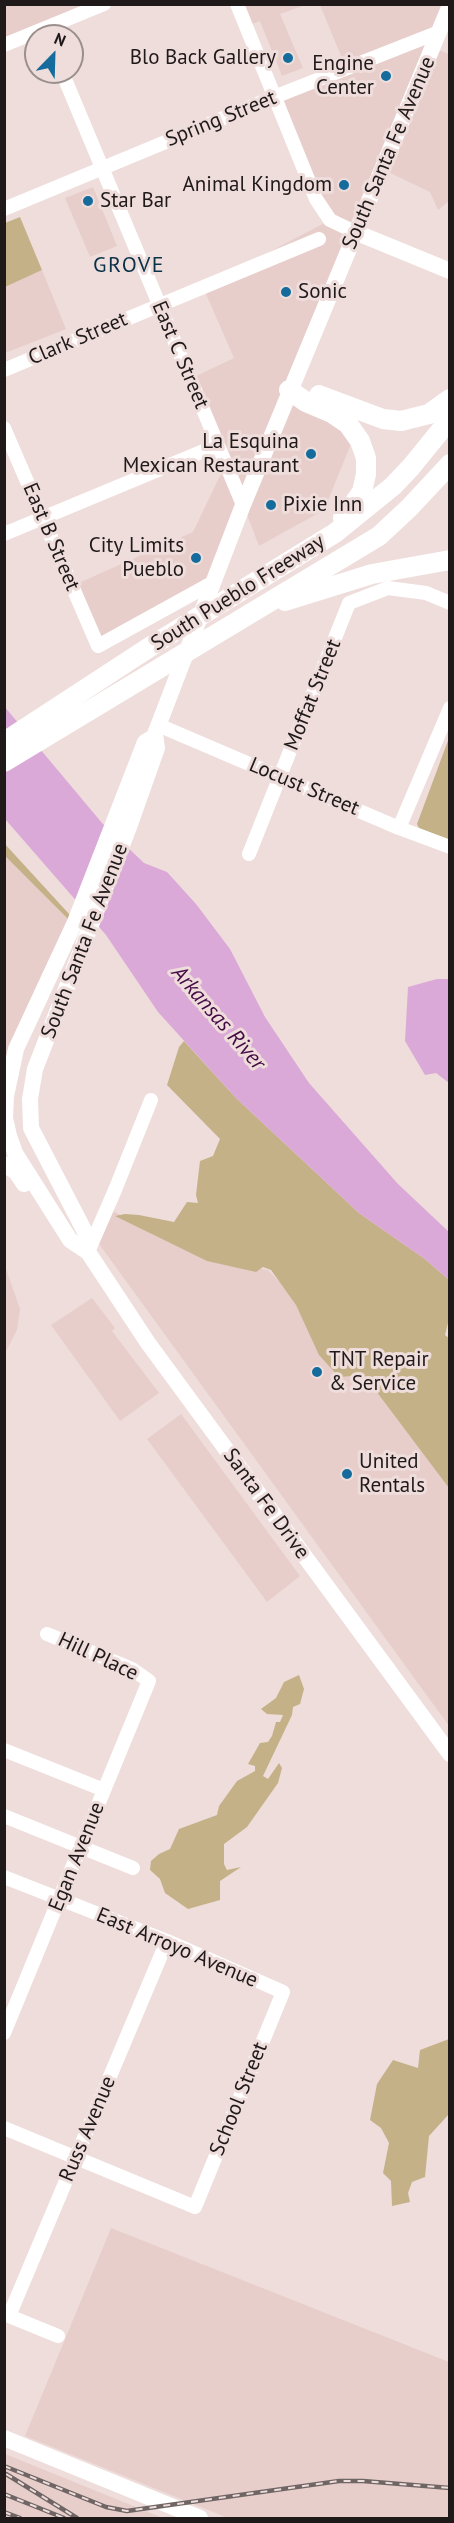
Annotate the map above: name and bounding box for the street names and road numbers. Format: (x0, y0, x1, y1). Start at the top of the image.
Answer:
street label: South Santa Fe Avenue (337, 53, 441, 253)
street label: Spring Street (162, 85, 280, 153)
street label: East C Street (146, 297, 214, 413)
street label: Clark Street (25, 307, 131, 371)
street label: East B Street (17, 479, 85, 595)
street label: South Pueblo Freeway (147, 529, 329, 657)
street label: Moffat Street (279, 636, 347, 754)
street label: Locust Street (245, 753, 363, 821)
street label: South Santa Fe Avenue (36, 840, 134, 1042)
street label: Santa Fe Drive (217, 1444, 315, 1564)
street label: Hill Place (54, 1628, 142, 1686)
street label: Egan Avenue (44, 1799, 110, 1915)
street label: East Arroyo Avenue (93, 1903, 261, 1993)
street label: School Street (205, 2039, 273, 2159)
street label: Russ Avenue (54, 2072, 122, 2186)

